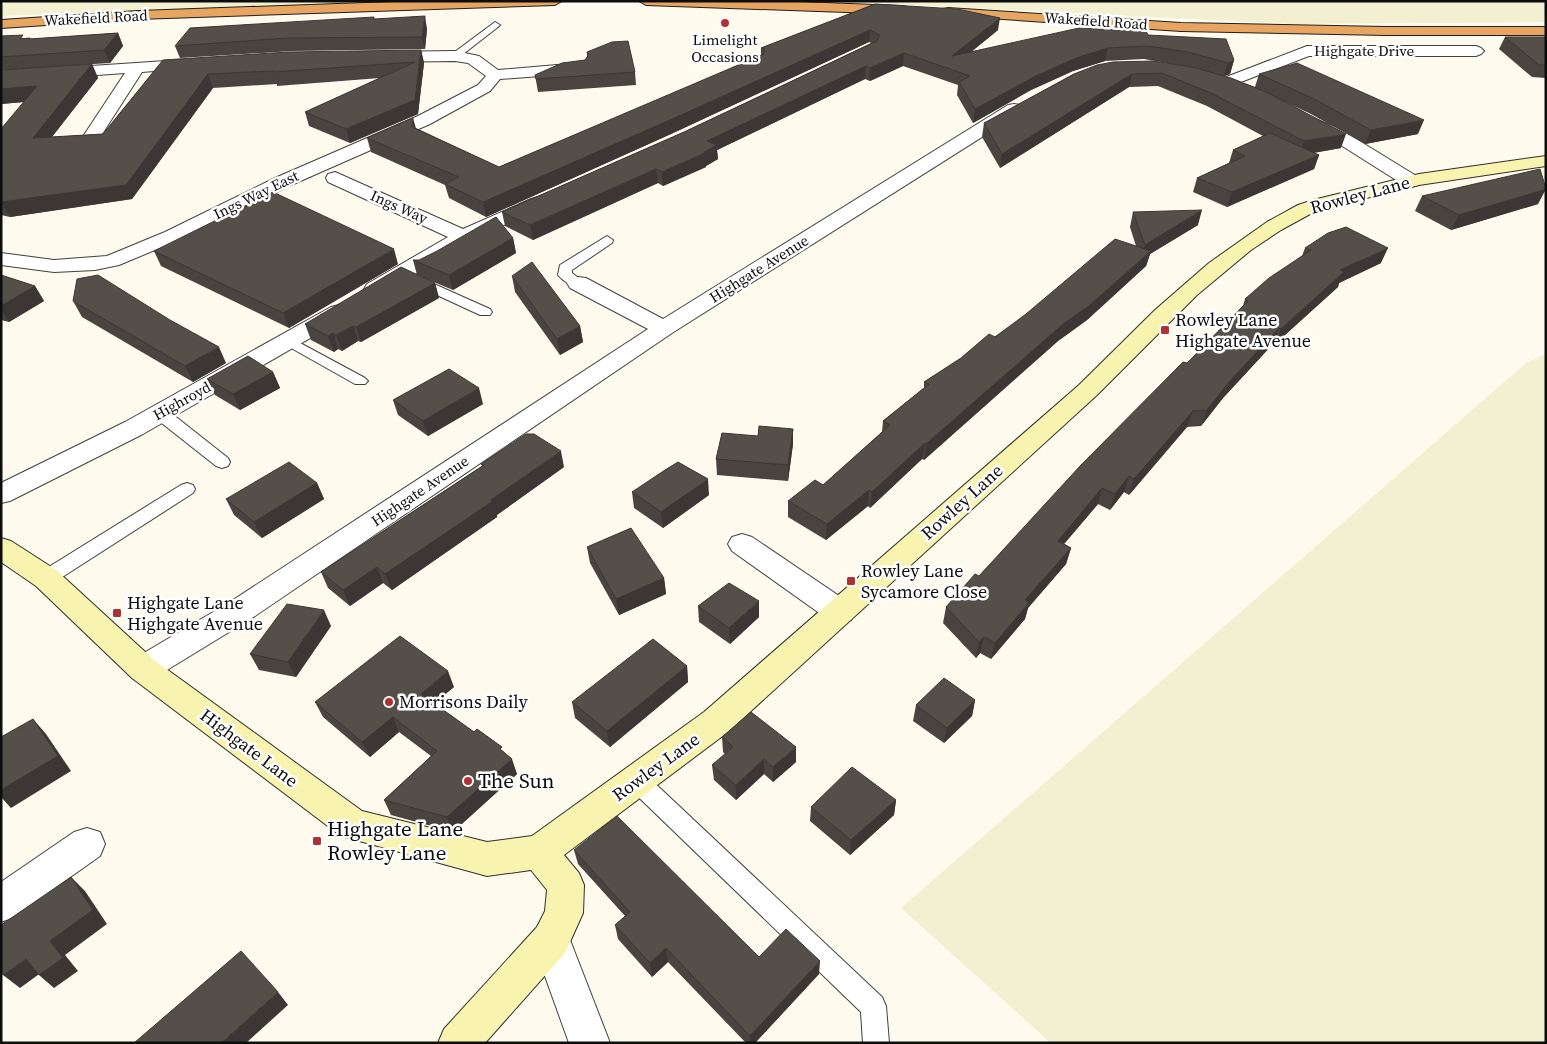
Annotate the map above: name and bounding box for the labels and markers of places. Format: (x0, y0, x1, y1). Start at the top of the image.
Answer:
marker: Limelight Occasions (719, 17, 731, 29)
place label: Limelight Occasions (691, 29, 759, 67)
place label: Rowley Lane Highgate Avenue (1175, 307, 1311, 353)
marker: Rowley Lane Highgate Avenue (1159, 324, 1171, 336)
place label: Rowley Lane Sycamore Close (861, 558, 987, 604)
marker: Rowley Lane Sycamore Close (845, 575, 857, 587)
place label: Highgate Lane Highgate Avenue (127, 590, 263, 636)
marker: Highgate Lane Highgate Avenue (111, 607, 123, 619)
place label: Morrisons Daily (399, 689, 528, 714)
marker: Morrisons Daily (383, 696, 395, 708)
place label: The Sun (478, 766, 555, 795)
marker: The Sun (462, 775, 474, 787)
place label: Highgate Lane Rowley Lane (327, 814, 463, 867)
marker: Highgate Lane Rowley Lane (311, 835, 323, 847)

